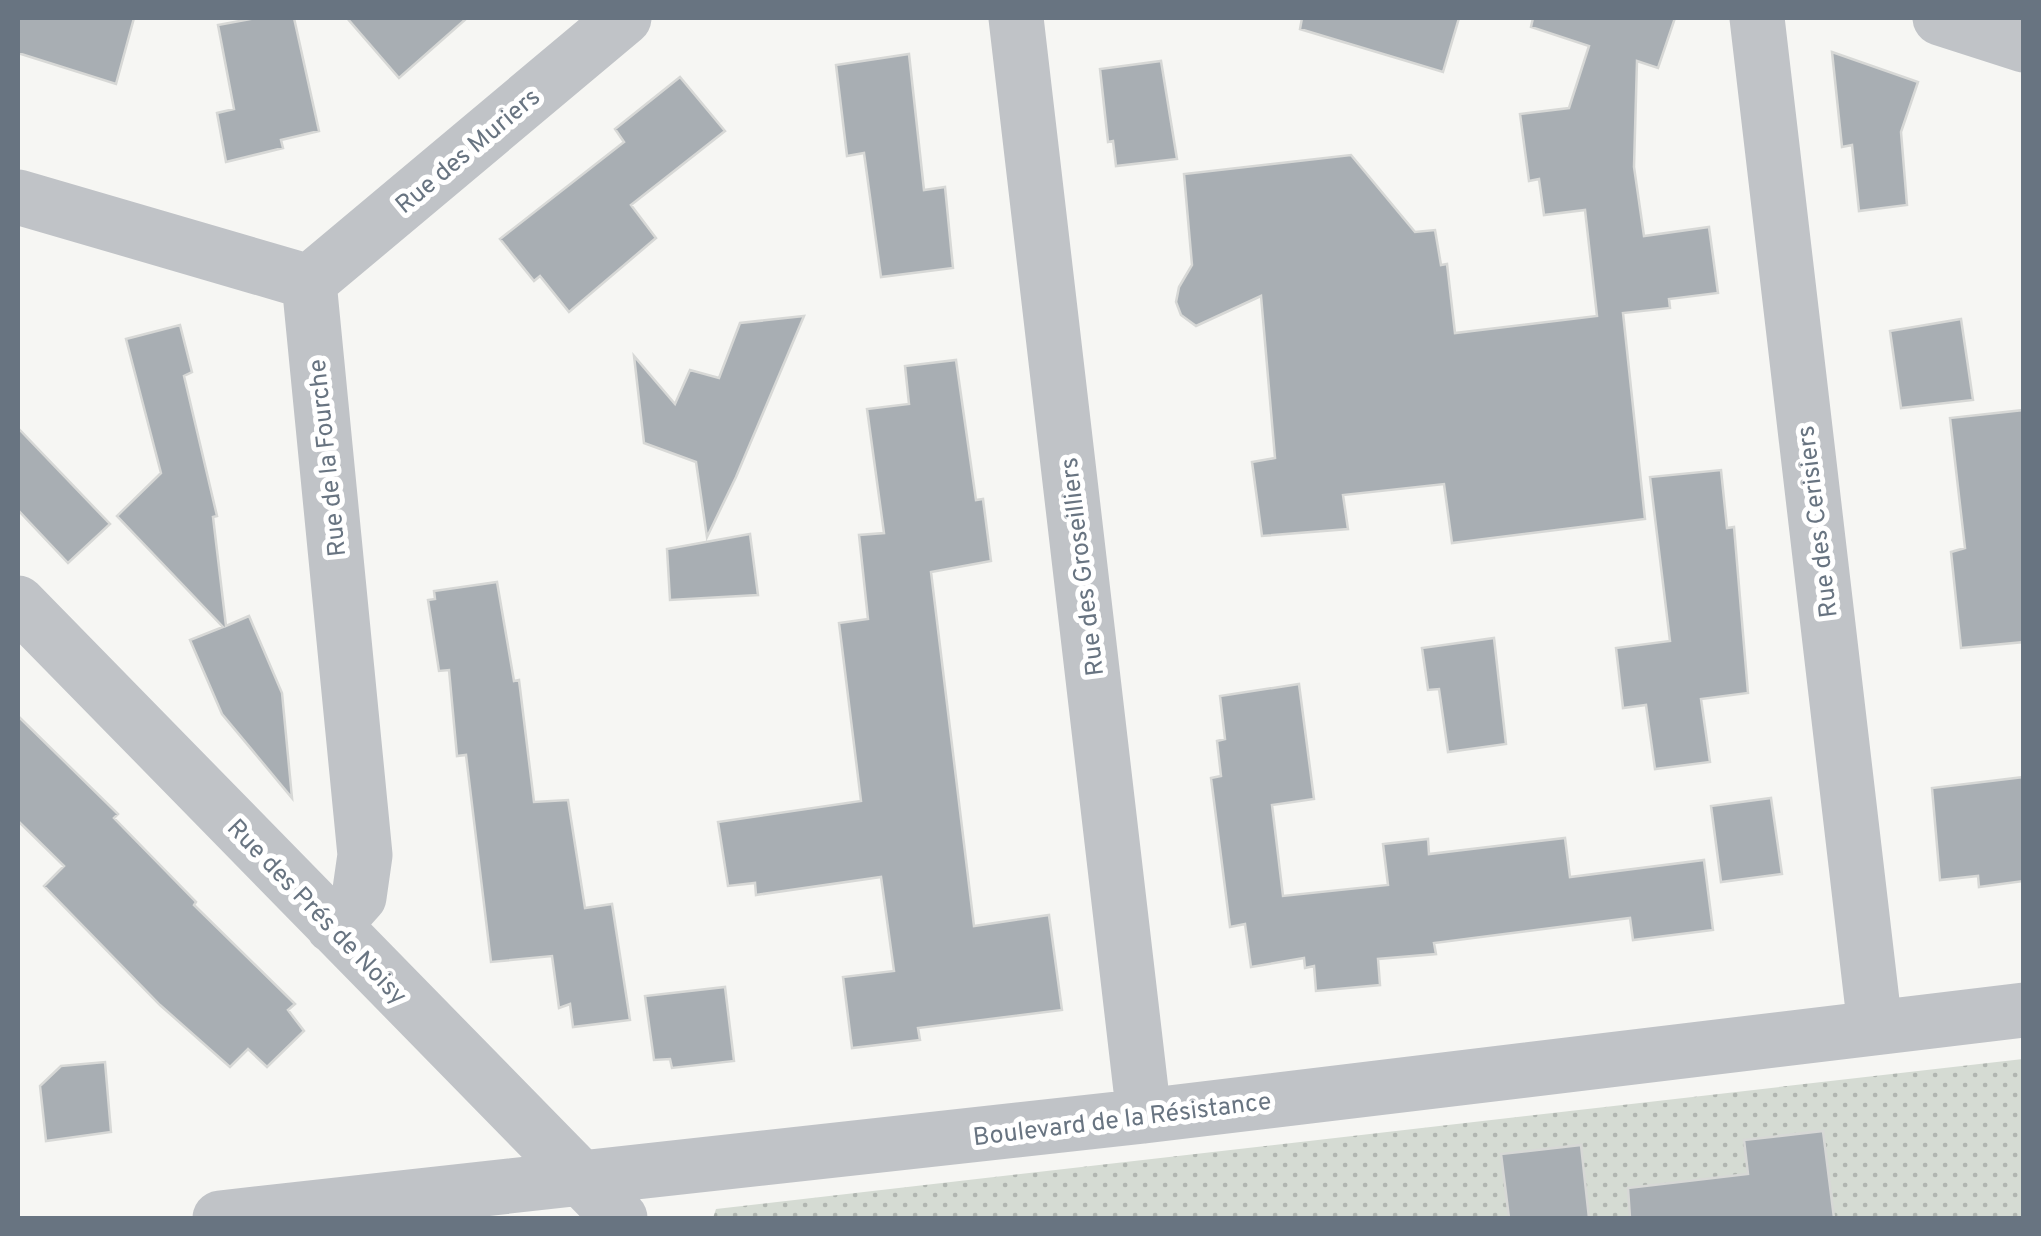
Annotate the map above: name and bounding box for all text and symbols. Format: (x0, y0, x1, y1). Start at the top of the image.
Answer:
street label: Rue des Muriers (390, 82, 548, 222)
street label: Rue de la Fourche (303, 357, 355, 558)
street label: Rue des Cerisiers (1791, 424, 1847, 620)
street label: Rue des Groseilliers (1055, 455, 1113, 678)
street label: Rue des Prés de Noisy (219, 813, 413, 1013)
street label: Boulevard de la Résistance (971, 1087, 1273, 1155)

